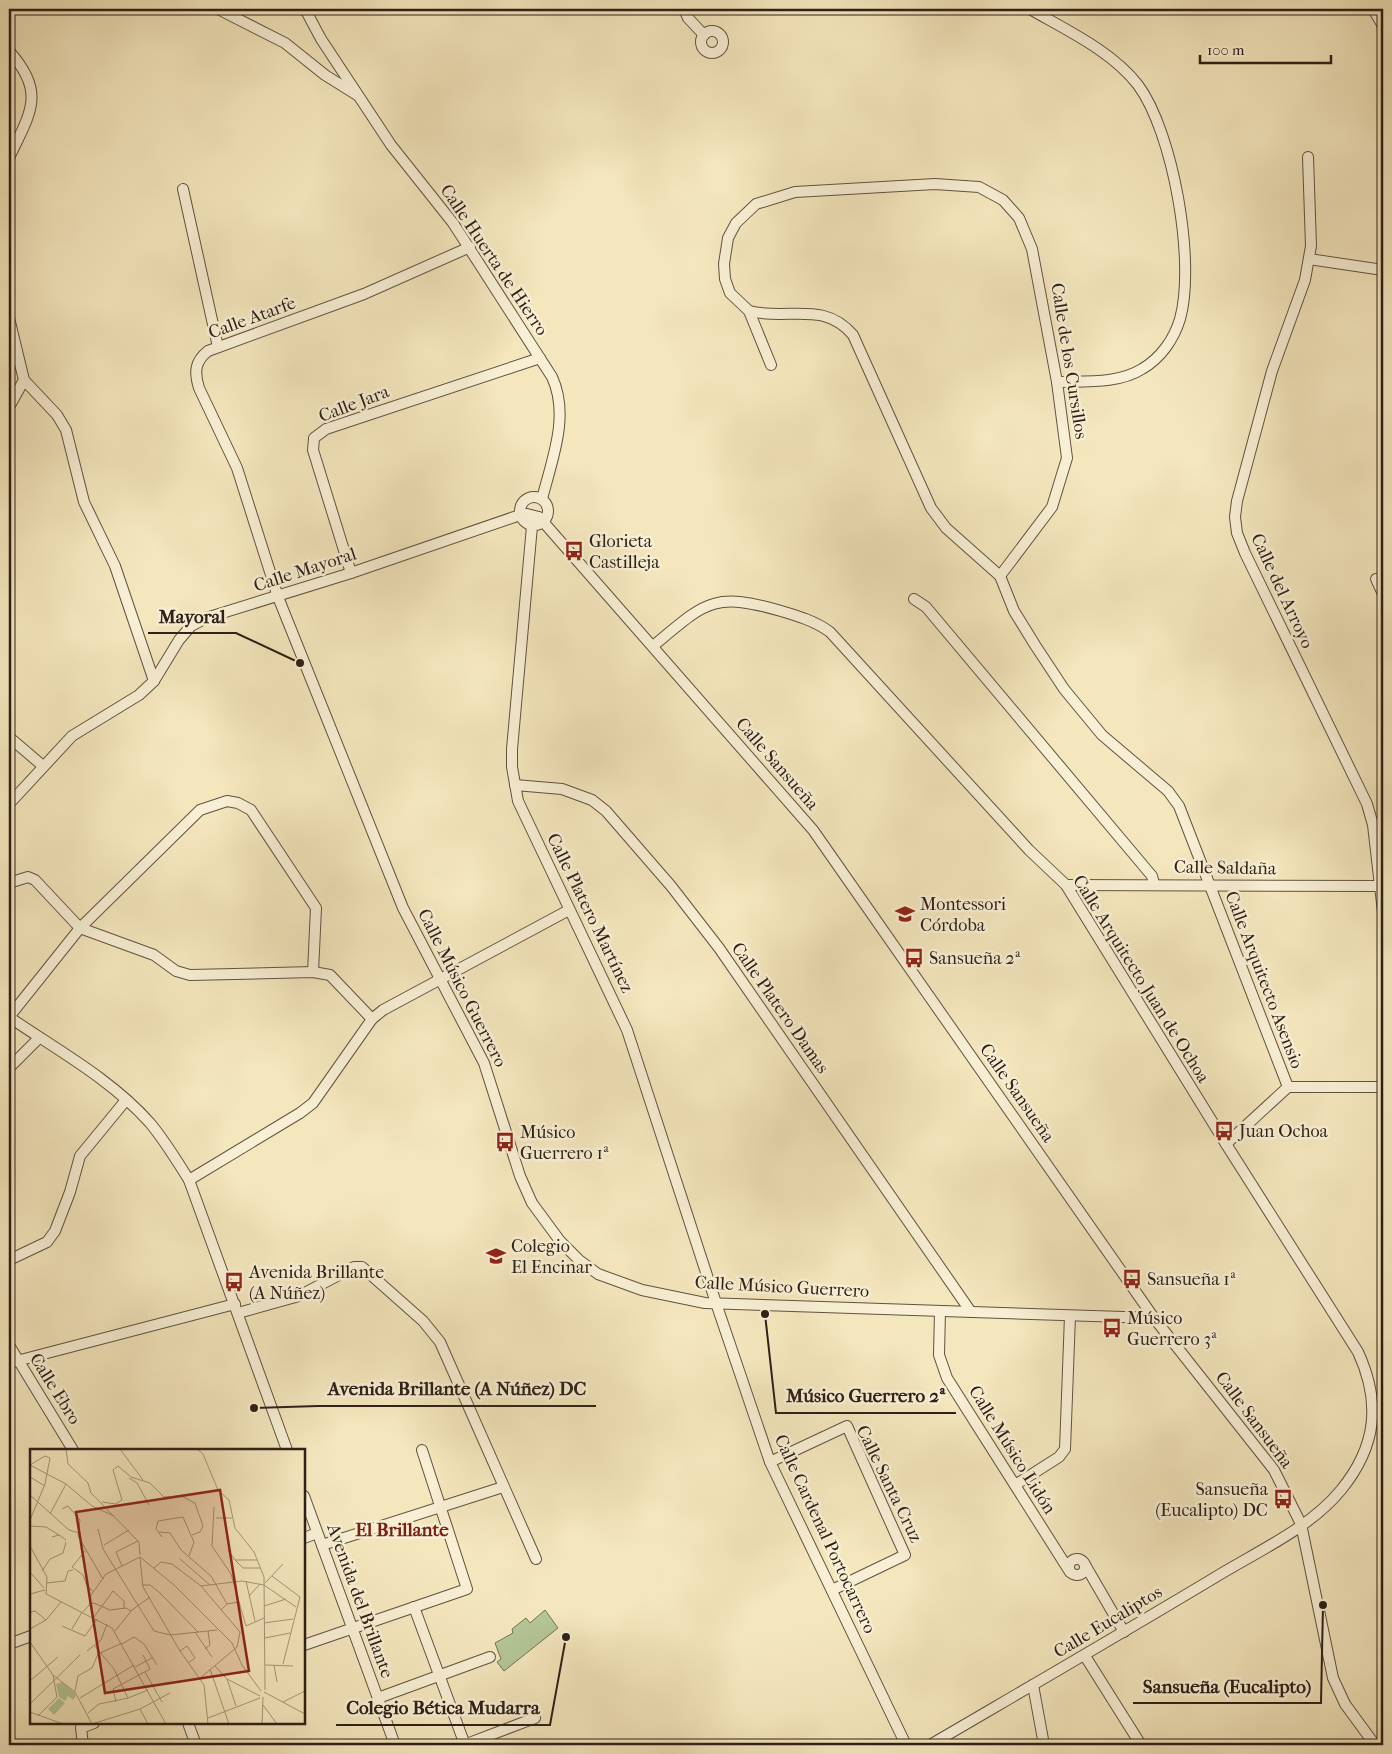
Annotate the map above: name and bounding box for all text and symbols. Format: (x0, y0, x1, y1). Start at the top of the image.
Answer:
scale bar (1200, 32, 1331, 64)
text: 100 m (1207, 41, 1245, 59)
street label: Calle Huerta de Hierro (436, 180, 552, 340)
street label: Calle de los Cursillos (1046, 282, 1092, 441)
street label: Calle Atarfe (205, 292, 299, 344)
street label: Calle Jara (316, 381, 393, 427)
street label: Calle del Arroyo (1246, 530, 1318, 652)
place label: Glorieta Castilleja (589, 531, 660, 573)
bus stop icon: Glorieta Castilleja (563, 540, 585, 562)
street label: Calle Mayoral (251, 544, 359, 596)
callout: Mayoral (148, 599, 236, 633)
text: Mayoral (157, 606, 226, 628)
street label: Calle Sansueña (731, 714, 823, 815)
street label: Calle Platero Martínez (542, 830, 638, 996)
street label: Calle Saldaña (1174, 857, 1277, 879)
street label: Calle Arquitecto Juan de Ochoa (1068, 871, 1214, 1087)
street label: Calle Arquitecto Asensio (1220, 888, 1308, 1072)
place label: Montessori Córdoba (920, 894, 1007, 936)
school or university icon: Montessori Córdoba (894, 903, 916, 925)
street label: Calle Músico Guerrero (413, 905, 511, 1071)
street label: Calle Platero Damas (727, 938, 833, 1078)
bus stop icon: Sansueña 2ª (903, 947, 925, 969)
place label: Sansueña 2ª (929, 948, 1021, 969)
street label: Calle Sansueña (975, 1040, 1059, 1147)
bus stop icon: Juan Ochoa (1213, 1120, 1235, 1142)
place label: Juan Ochoa (1237, 1121, 1329, 1142)
place label: Músico Guerrero 1ª (520, 1122, 609, 1164)
bus stop icon: Músico Guerrero 1ª (494, 1131, 516, 1153)
place label: Colegio El Encinar (511, 1236, 592, 1278)
school or university icon: Colegio El Encinar (485, 1245, 507, 1267)
place label: Avenida Brillante (A Núñez) (248, 1262, 384, 1304)
bus stop icon: Sansueña 1ª (1121, 1268, 1143, 1290)
place label: Sansueña 1ª (1147, 1269, 1236, 1290)
bus stop icon: Avenida Brillante (A Núñez) (223, 1271, 245, 1293)
street label: Calle Músico Guerrero (694, 1272, 870, 1302)
place label: Músico Guerrero 3ª (1127, 1308, 1217, 1350)
bus stop icon: Músico Guerrero 3ª (1101, 1317, 1123, 1339)
street label: Calle Ebro (25, 1350, 85, 1428)
street label: Calle Sansueña (1211, 1368, 1298, 1473)
callout: Avenida Brillante (A Núñez) DC (318, 1372, 596, 1406)
text: Avenida Brillante (A Núñez) DC (327, 1378, 586, 1400)
callout: Músico Guerrero 2ª (776, 1379, 956, 1413)
street label: Calle Músico Lidón (964, 1382, 1060, 1519)
text: Músico Guerrero 2ª (785, 1385, 946, 1407)
street label: Calle Santa Cruz (852, 1422, 926, 1546)
street label: Calle Cardenal Portocarrero (770, 1431, 880, 1637)
inset map (30, 1449, 305, 1724)
place label: Sansueña (Eucalipto) DC (1155, 1479, 1269, 1521)
bus stop icon: Sansueña (Eucalipto) DC (1272, 1488, 1294, 1510)
district label: El Brillante (355, 1519, 449, 1541)
street label: Avenida del Brillante (322, 1520, 398, 1681)
street label: Calle Eucaliptos (1050, 1581, 1166, 1663)
callout: Sansueña (Eucalipto) (1133, 1669, 1321, 1703)
text: Sansueña (Eucalipto) (1143, 1676, 1311, 1698)
callout: Colegio Bética Mudarra (336, 1691, 550, 1725)
text: Colegio Bética Mudarra (346, 1697, 541, 1719)

